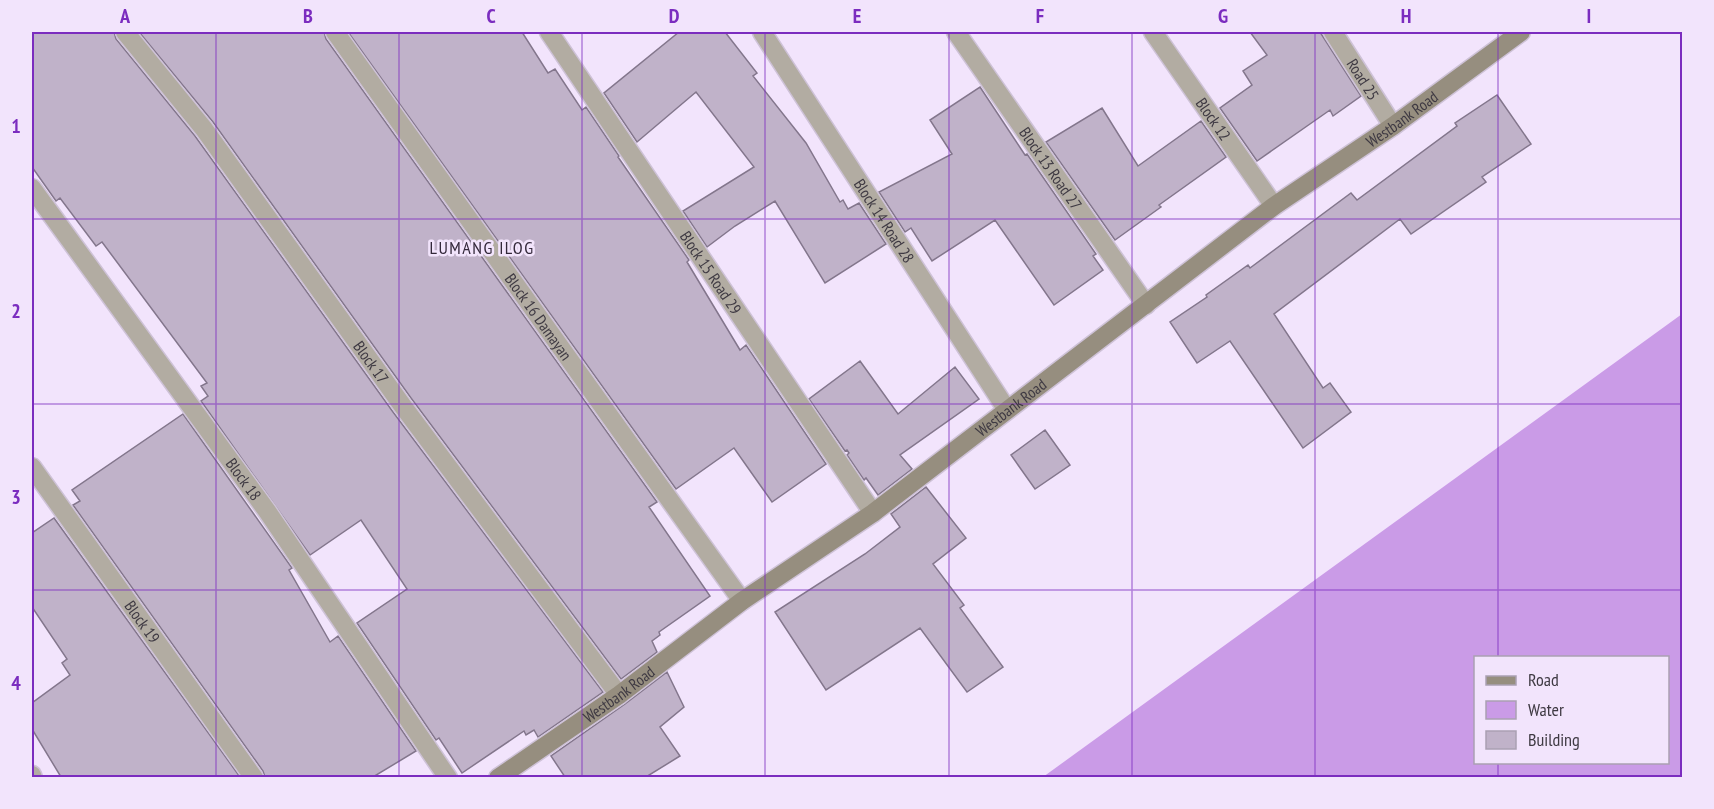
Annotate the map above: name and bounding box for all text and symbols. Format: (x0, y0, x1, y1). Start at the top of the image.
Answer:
text: A (119, 3, 131, 29)
text: B (303, 3, 313, 29)
text: C (486, 3, 496, 29)
text: D (669, 3, 680, 29)
text: E (853, 3, 861, 29)
text: F (1036, 3, 1044, 29)
text: G (1218, 3, 1228, 29)
text: H (1401, 3, 1411, 29)
text: I (1587, 3, 1591, 29)
street label: Road 25 (1343, 55, 1384, 104)
street label: Westbank Road (1362, 87, 1442, 151)
street label: Block 12 (1192, 94, 1235, 144)
text: 1 (11, 113, 21, 139)
street label: Block 13 Road 27 (1015, 123, 1086, 213)
street label: Block 14 Road 28 (850, 175, 919, 267)
street label: Block 15 Road 29 (676, 227, 746, 318)
district label: LUMANG ILOG (429, 236, 535, 259)
street label: Block 16 Damayan (501, 269, 576, 364)
text: 2 (11, 298, 21, 324)
street label: Block 17 (349, 337, 393, 387)
street label: Westbank Road (972, 374, 1050, 441)
street label: Block 18 (222, 454, 266, 504)
text: 3 (11, 484, 21, 510)
street label: Block 19 (120, 596, 164, 647)
legend (1474, 656, 1669, 764)
street label: Westbank Road (579, 661, 659, 727)
text: Road (1528, 668, 1559, 691)
text: 4 (11, 670, 21, 696)
text: Water (1528, 698, 1564, 721)
text: Building (1528, 728, 1580, 751)

